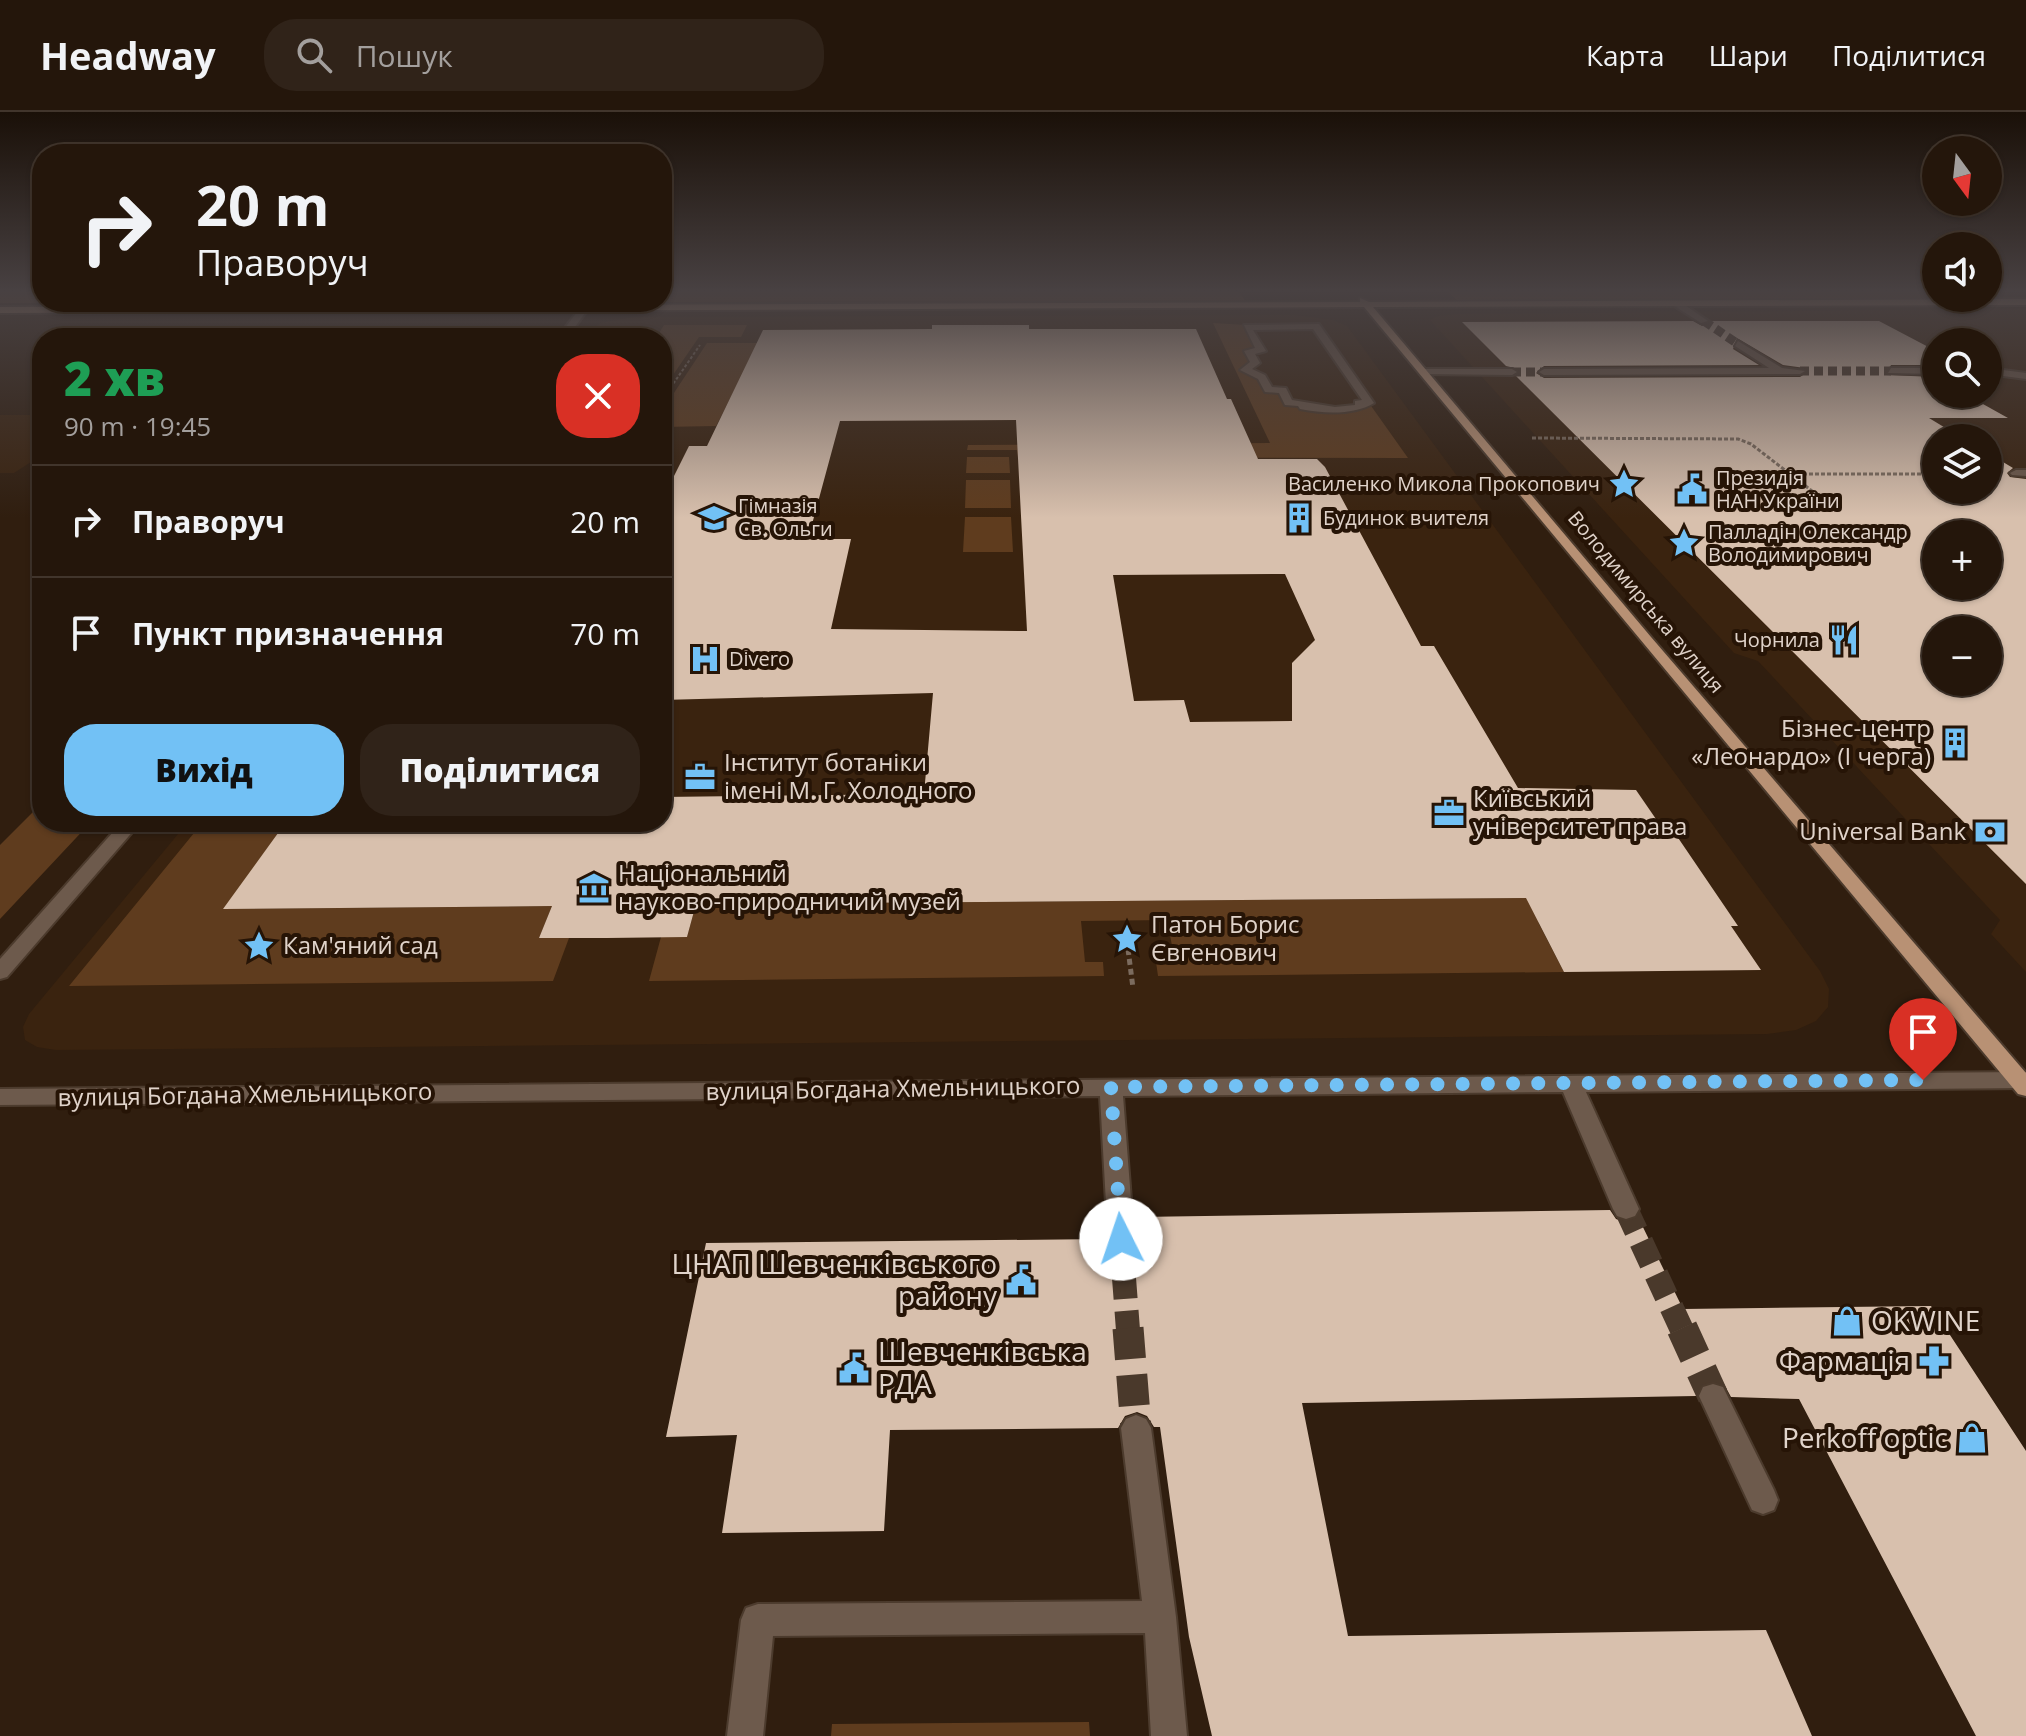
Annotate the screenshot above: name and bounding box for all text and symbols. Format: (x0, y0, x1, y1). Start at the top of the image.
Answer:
search box (264, 19, 824, 91)
text: Headway (40, 29, 216, 81)
icon: search (292, 33, 336, 77)
text: Пошук (356, 35, 453, 76)
text: Карта (1586, 36, 1665, 74)
text: Шари (1709, 36, 1788, 74)
text: Поділитися (1832, 36, 1986, 74)
north arrow (1922, 136, 2002, 216)
map controls (1922, 136, 2002, 696)
text: 20 m (196, 166, 330, 242)
icon: right (64, 176, 168, 280)
button: sound (1922, 232, 2002, 312)
text: Праворуч (196, 238, 368, 287)
button: search (1922, 328, 2002, 408)
text: 2 хв (64, 345, 165, 410)
button: close (556, 354, 640, 438)
text: 90 m · 19:45 (64, 408, 211, 444)
button: layers (1922, 424, 2002, 504)
place label: Президія НАН України (1716, 464, 1840, 514)
place icon: Василенко Микола Прокопович (1607, 467, 1641, 501)
place label: Василенко Микола Прокопович (1288, 470, 1600, 497)
public building icon: Президія НАН України (1675, 472, 1709, 506)
place label: Гімназія Св. Ольги (738, 492, 833, 542)
icon: right (64, 499, 108, 543)
text: Праворуч (132, 501, 285, 542)
text: 20 m (570, 501, 640, 542)
school or university icon: Гімназія Св. Ольги (697, 501, 731, 535)
building icon: Будинок вчителя (1282, 501, 1316, 535)
place label: Будинок вчителя (1323, 504, 1489, 531)
street label: Володимирська вулиця (1562, 505, 1730, 698)
place label: Палладін Олександр Володимирович (1708, 518, 1908, 568)
button: + (1922, 520, 2002, 600)
place icon: Палладін Олександр Володимирович (1667, 526, 1701, 560)
icon: arrive (64, 611, 108, 655)
text: Пункт призначення (132, 613, 444, 654)
text: 70 m (570, 613, 640, 654)
button: − (1922, 616, 2002, 696)
restaurant icon: Чорнила (1827, 623, 1861, 657)
place label: Чорнила (1734, 626, 1820, 653)
hospital icon: Divero (688, 642, 722, 676)
place label: Divero (729, 645, 790, 672)
place label: Бізнес-центр «Леонардо» (I черга) (1691, 711, 1931, 772)
button: Вихід (64, 724, 344, 816)
button: Поділитися (360, 724, 640, 816)
building icon: Бізнес-центр «Леонардо» (I черга) (1938, 726, 1972, 760)
place label: Інститут ботаніки імені М. Г. Холодного (724, 745, 972, 806)
office icon: Інститут ботаніки імені М. Г. Холодного (683, 760, 717, 794)
place label: Київський університет права (1473, 781, 1687, 842)
office icon: Київський університет права (1432, 796, 1466, 830)
place label: Universal Bank (1799, 814, 1966, 847)
bank icon: Universal Bank (1973, 815, 2007, 849)
place label: Національний науково-природничий музей (618, 856, 961, 917)
museum icon: Національний науково-природничий музей (577, 871, 611, 905)
place label: Патон Борис Євгенович (1151, 907, 1300, 968)
place icon: Патон Борис Євгенович (1110, 922, 1144, 956)
place label: Кам'яний сад (283, 928, 438, 961)
place icon: Кам'яний сад (242, 929, 276, 963)
pin (1889, 998, 1957, 1080)
icon: arrive (1901, 1010, 1945, 1054)
street label: вулиця Богдана Хмельницького (705, 1068, 1081, 1107)
street label: вулиця Богдана Хмельницького (57, 1074, 433, 1113)
position arrow (1079, 1197, 1163, 1281)
place label: ЦНАП Шевченківського району (671, 1244, 998, 1314)
public building icon: ЦНАП Шевченківського району (1004, 1263, 1038, 1297)
place label: OKWINE (1871, 1301, 1980, 1339)
shop icon: OKWINE (1830, 1304, 1864, 1338)
place label: Шевченківська РДА (878, 1332, 1087, 1402)
place label: Фармація (1779, 1341, 1910, 1379)
pharmacy icon: Фармація (1917, 1344, 1951, 1378)
public building icon: Шевченківська РДА (837, 1351, 871, 1385)
place label: Perkoff optic (1782, 1418, 1948, 1456)
shop icon: Perkoff optic (1955, 1421, 1989, 1455)

